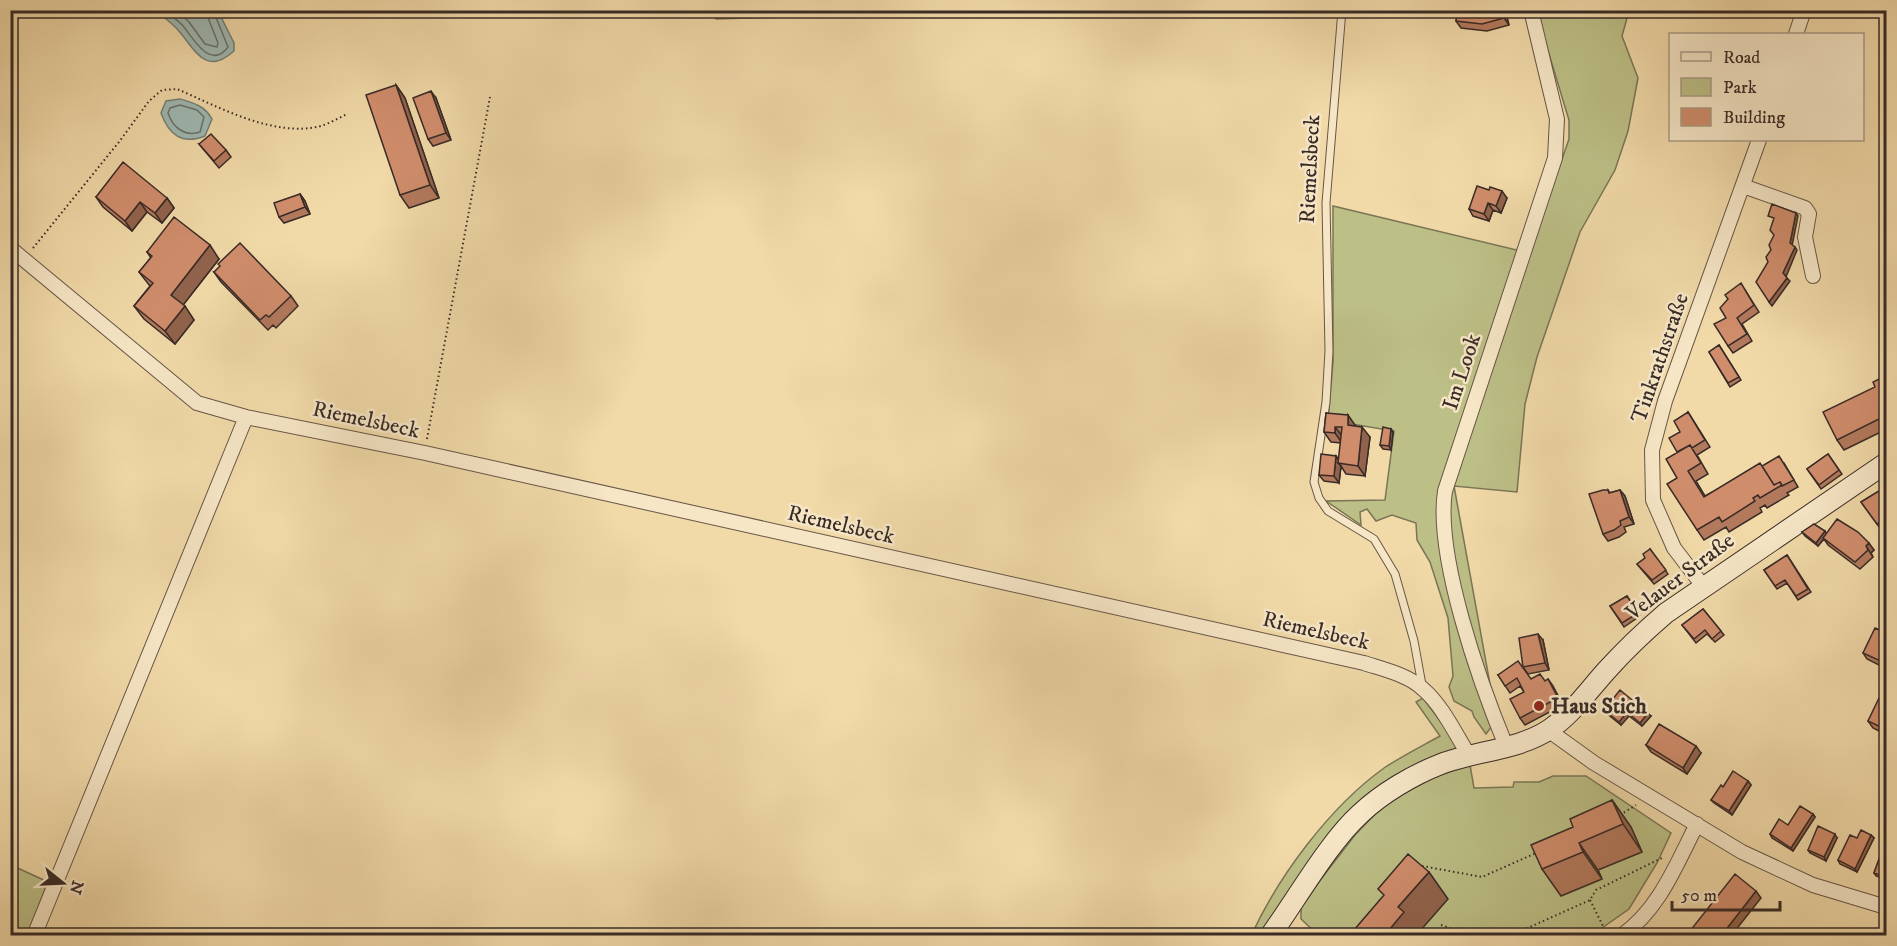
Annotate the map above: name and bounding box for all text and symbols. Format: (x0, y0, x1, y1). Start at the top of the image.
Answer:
legend (1669, 33, 1864, 141)
text: Road (1723, 47, 1760, 69)
text: Park (1723, 77, 1757, 99)
text: Building (1723, 107, 1785, 129)
street label: Riemelsbeck (1294, 114, 1326, 224)
street label: Tinkrathstraße (1625, 290, 1695, 426)
street label: Im Look (1437, 330, 1487, 413)
street label: Riemelsbeck (310, 395, 422, 445)
street label: Riemelsbeck (785, 500, 897, 550)
street label: Velauer Straße (1620, 527, 1740, 627)
street label: Riemelsbeck (1260, 606, 1372, 656)
place label: Haus Stich (1551, 693, 1647, 720)
marker: Haus Stich (1532, 699, 1546, 713)
north arrow (33, 853, 93, 913)
scale bar (1672, 874, 1780, 912)
text: N (65, 878, 88, 897)
text: 50 m (1681, 885, 1717, 907)

